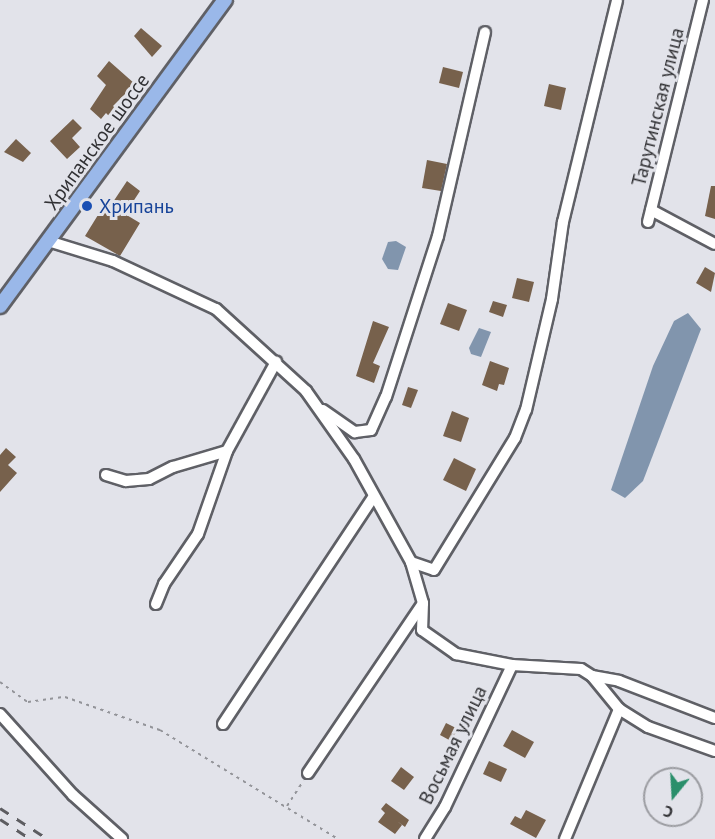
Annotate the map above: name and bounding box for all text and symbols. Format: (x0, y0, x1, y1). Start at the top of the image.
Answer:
street label: Тарутинская улица (627, 25, 689, 189)
street label: Хрипанское шоссе (39, 69, 155, 215)
place label: Хрипань (99, 194, 174, 218)
marker: Хрипань (80, 199, 94, 213)
street label: Восьмая улица (414, 682, 492, 808)
north arrow (643, 767, 703, 827)
text: С (661, 801, 675, 823)

